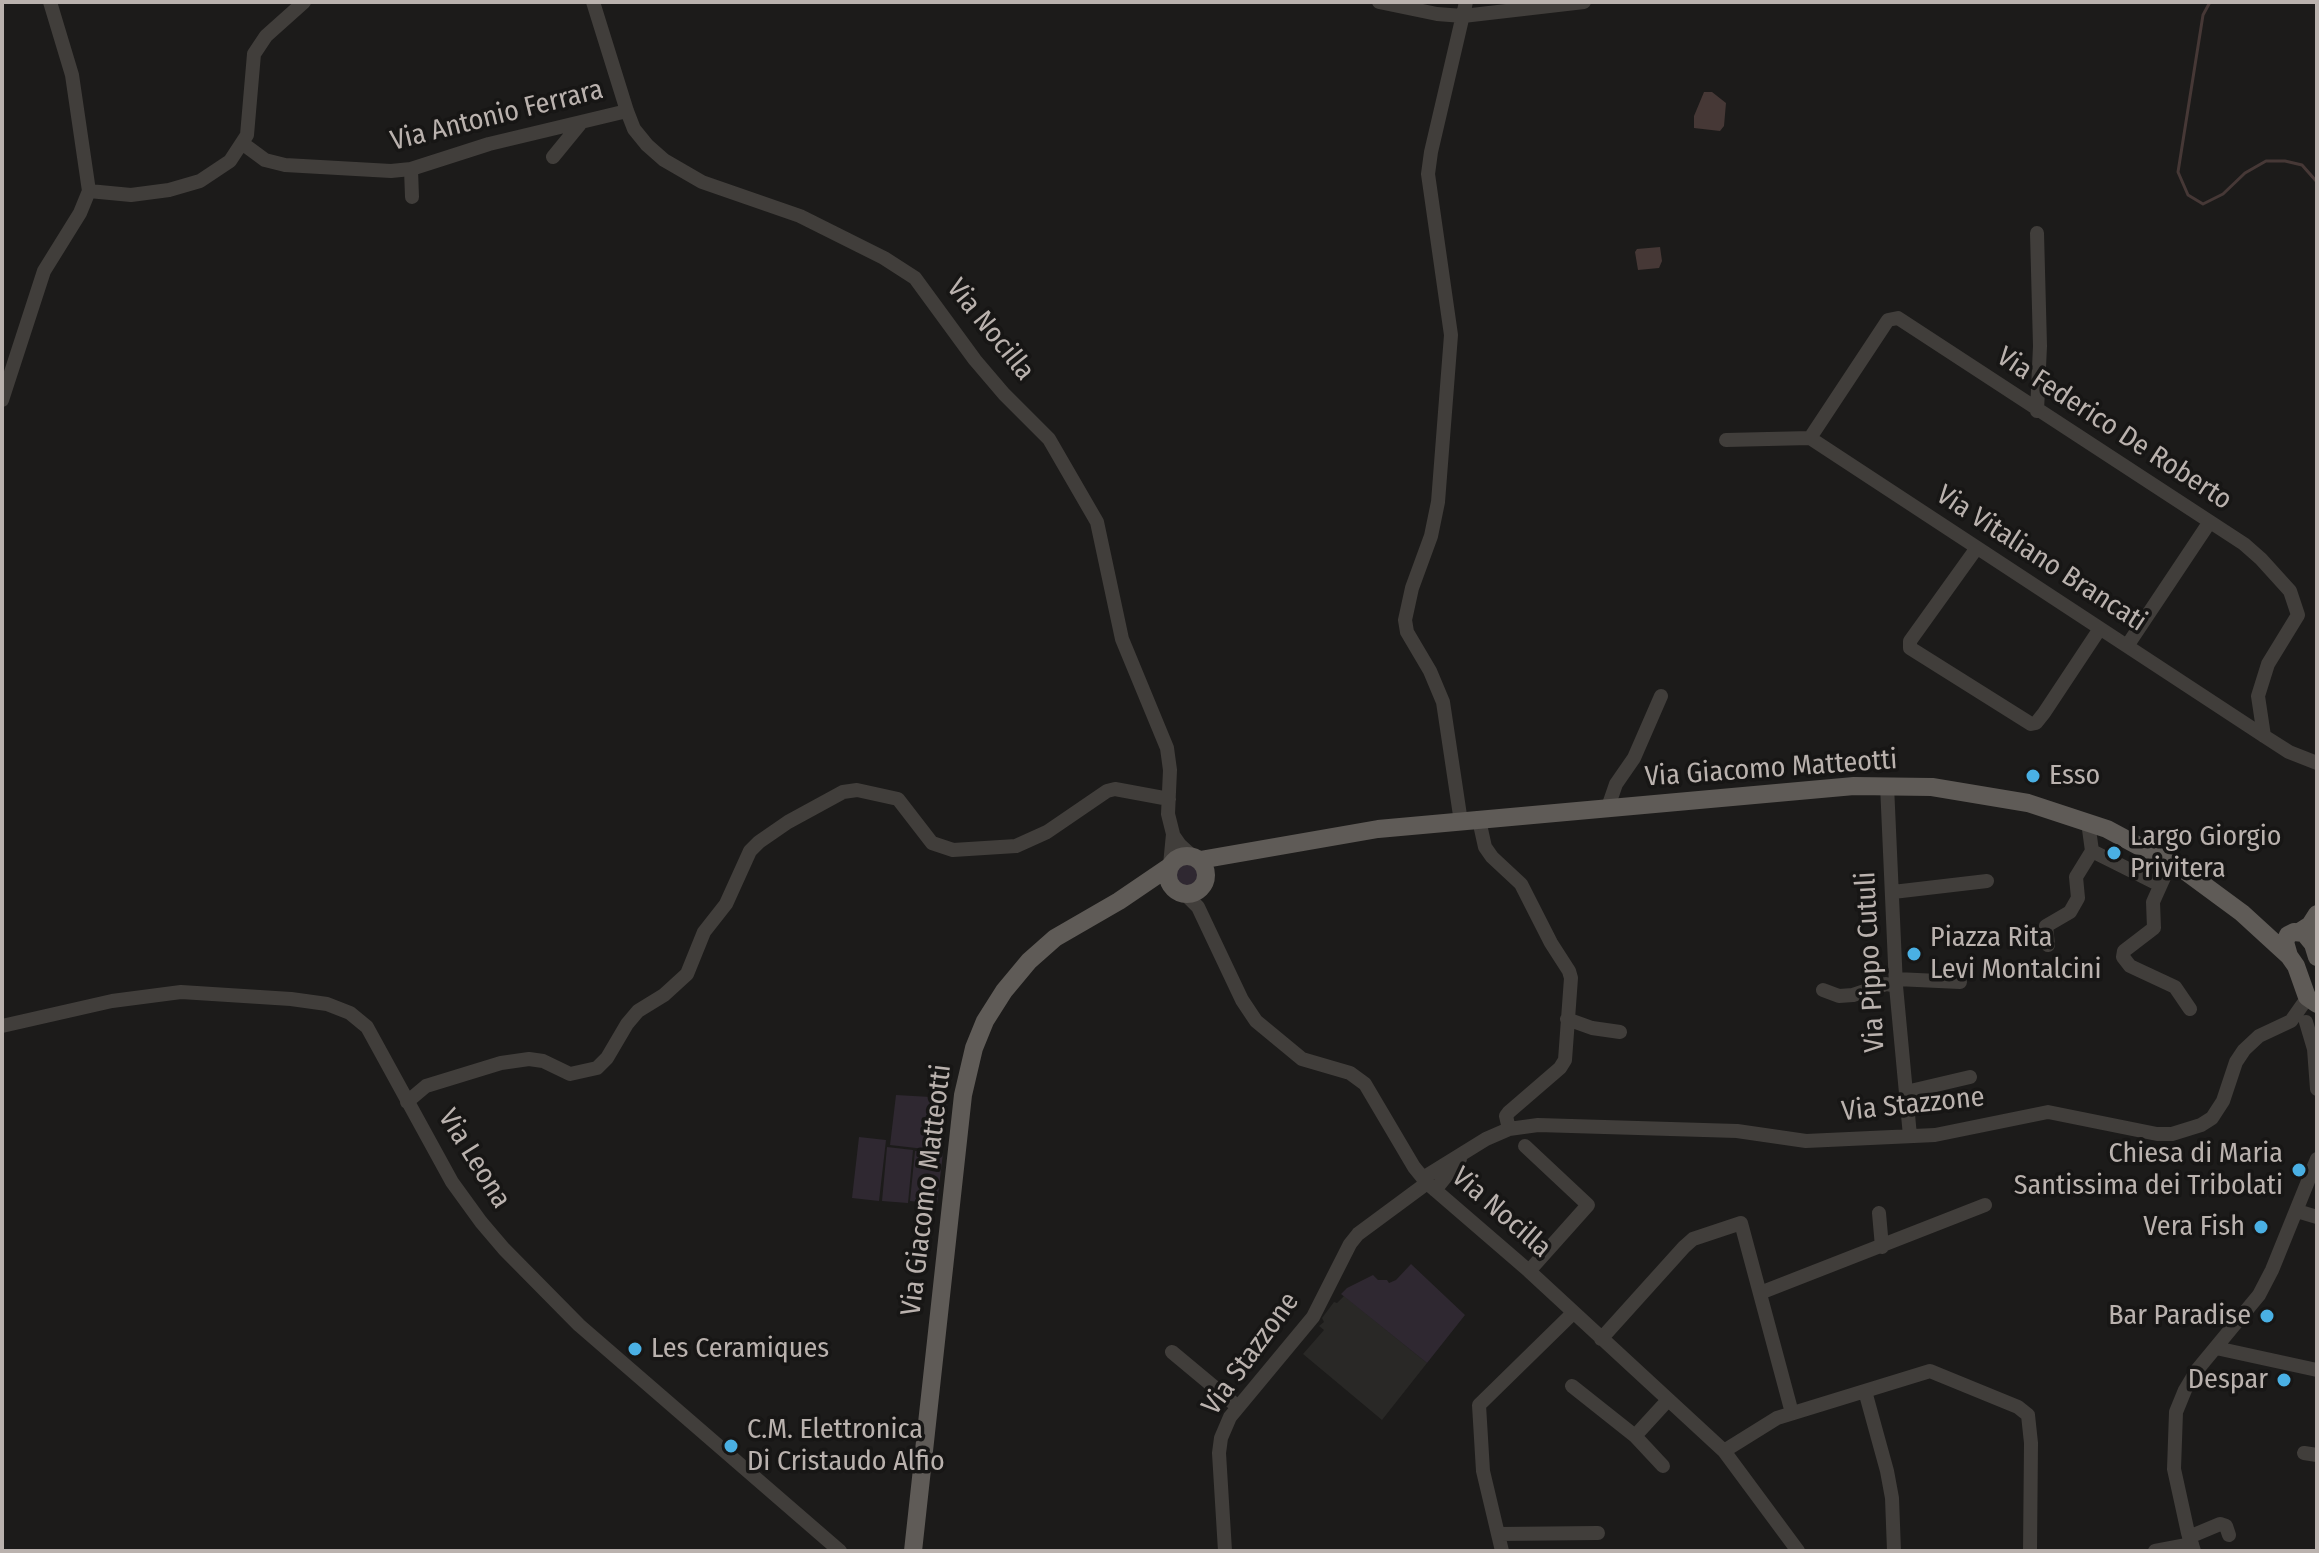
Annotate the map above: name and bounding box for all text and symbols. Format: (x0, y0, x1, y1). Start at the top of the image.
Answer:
street label: Via Antonio Ferrara (387, 73, 607, 159)
street label: Via Nocilla (939, 273, 1041, 387)
street label: Via Federico De Roberto (1990, 340, 2238, 518)
street label: Via Vitaliano Brancati (1930, 478, 2152, 640)
street label: Via Giacomo Matteotti (1644, 743, 1898, 795)
place label: Esso (2049, 759, 2100, 793)
marker: Esso (2024, 767, 2042, 785)
place label: Largo Giorgio Privitera (2130, 820, 2281, 886)
marker: Largo Giorgio Privitera (2105, 844, 2123, 862)
street label: Via Pippo Cutuli (1849, 871, 1893, 1053)
place label: Piazza Rita Levi Montalcini (1930, 921, 2101, 987)
marker: Piazza Rita Levi Montalcini (1905, 945, 1923, 963)
street label: Via Giacomo Matteotti (895, 1062, 959, 1318)
street label: Via Stazzone (1840, 1081, 1986, 1129)
street label: Via Leona (430, 1103, 518, 1215)
place label: Chiesa di Maria Santissima dei Tribolati (2014, 1137, 2283, 1203)
street label: Via Nocilla (1444, 1161, 1558, 1265)
marker: Chiesa di Maria Santissima dei Tribolati (2290, 1161, 2308, 1179)
place label: Vera Fish (2143, 1210, 2245, 1244)
marker: Vera Fish (2252, 1218, 2270, 1236)
street label: Via Stazzone (1195, 1286, 1307, 1422)
place label: Bar Paradise (2108, 1299, 2251, 1333)
marker: Bar Paradise (2258, 1307, 2276, 1325)
place label: Les Ceramiques (651, 1332, 829, 1366)
marker: Les Ceramiques (626, 1340, 644, 1358)
place label: Despar (2188, 1363, 2268, 1397)
marker: Despar (2275, 1371, 2293, 1389)
place label: C.M. Elettronica Di Cristaudo Alfio (747, 1413, 945, 1479)
marker: C.M. Elettronica Di Cristaudo Alfio (722, 1437, 740, 1455)

